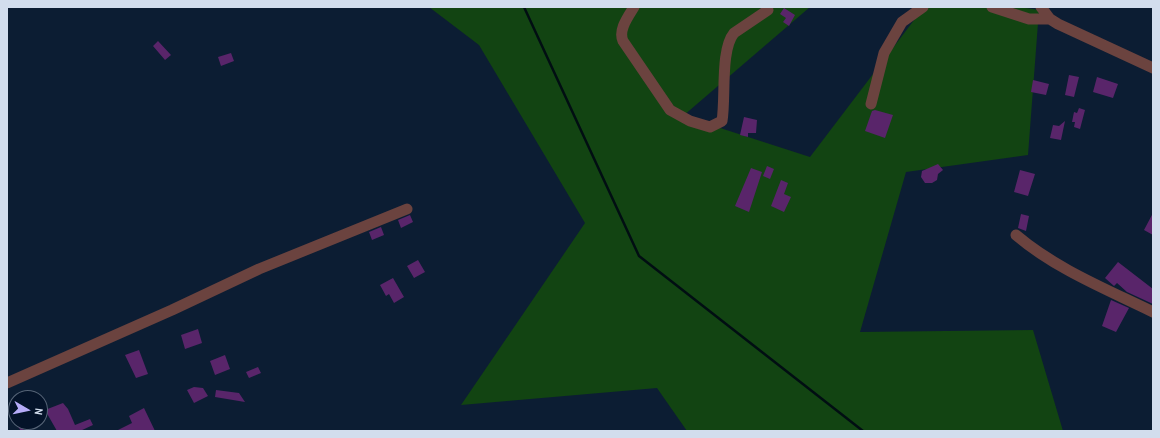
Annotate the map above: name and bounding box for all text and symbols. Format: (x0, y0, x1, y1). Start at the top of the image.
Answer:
north arrow (8, 390, 48, 430)
text: N (31, 407, 46, 416)

